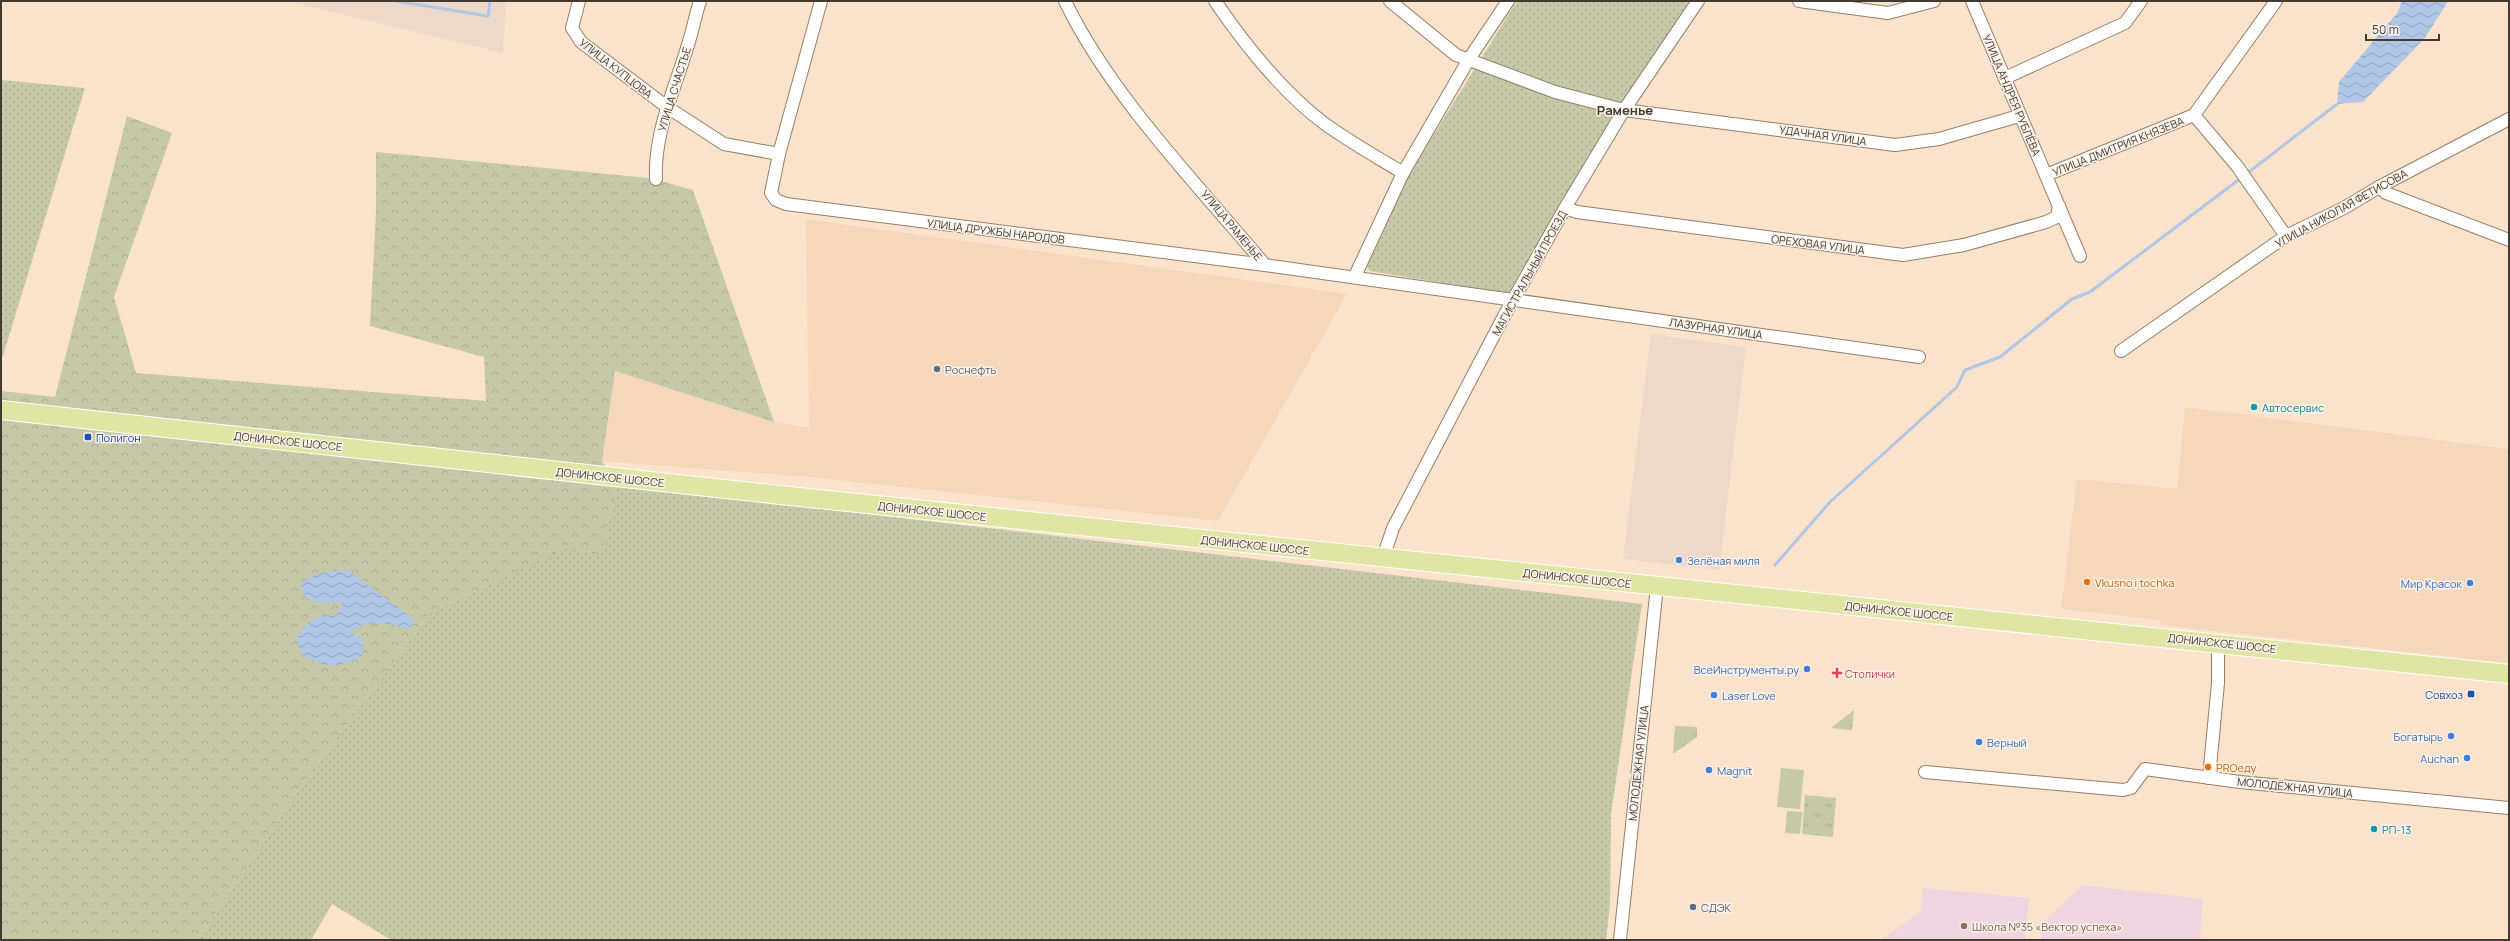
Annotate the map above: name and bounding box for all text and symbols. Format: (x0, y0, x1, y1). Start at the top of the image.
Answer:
scale bar (2366, 16, 2439, 42)
text: 50 m (2372, 21, 2399, 38)
street label: УЛИЦА АНДРЕЯ РУБЛЁВА (1980, 32, 2044, 158)
street label: УЛИЦА КУПЦОВА (576, 35, 656, 101)
street label: УЛИЦА СЧАСТЬЕ (654, 45, 694, 133)
district label: Раменье (1597, 101, 1653, 119)
street label: УЛИЦА ДМИТРИЯ КНЯЗЕВА (2050, 113, 2186, 179)
street label: УДАЧНАЯ УЛИЦА (1778, 121, 1868, 149)
street label: УЛИЦА НИКОЛАЯ ФЕТИСОВА (2272, 165, 2410, 251)
street label: УЛИЦА РАМЕНЬЕ (1198, 187, 1266, 263)
street label: МАГИСТРАЛЬНЫЙ ПРОЕЗД (1488, 208, 1570, 338)
street label: УЛИЦА ДРУЖБЫ НАРОДОВ (926, 215, 1066, 247)
street label: ОРЕХОВАЯ УЛИЦА (1770, 231, 1866, 257)
street label: ЛАЗУРНАЯ УЛИЦА (1668, 314, 1764, 342)
place label: Роснефть (945, 362, 997, 377)
marker: Роснефть (932, 364, 942, 374)
place label: Автосервис (2262, 400, 2324, 415)
marker: Автосервис (2249, 402, 2259, 412)
street label: ДОНИНСКОЕ ШОССЕ (233, 428, 343, 454)
place label: Полигон (96, 430, 141, 445)
marker: Полигон (83, 432, 93, 442)
street label: ДОНИНСКОЕ ШОССЕ (555, 464, 665, 490)
street label: ДОНИНСКОЕ ШОССЕ (877, 498, 987, 524)
street label: ДОНИНСКОЕ ШОССЕ (1200, 532, 1310, 558)
place label: Зелёная миля (1687, 553, 1760, 568)
marker: Зелёная миля (1674, 555, 1684, 565)
street label: ДОНИНСКОЕ ШОССЕ (1522, 565, 1632, 591)
place label: Vkusno i tochka (2095, 575, 2174, 590)
place label: Мир Красок (2401, 576, 2463, 591)
marker: Vkusno i tochka (2082, 577, 2092, 587)
marker: Мир Красок (2465, 578, 2475, 588)
street label: ДОНИНСКОЕ ШОССЕ (1844, 598, 1954, 624)
street label: ДОНИНСКОЕ ШОССЕ (2167, 630, 2277, 656)
place label: ВсеИнструменты.ру (1694, 662, 1799, 677)
marker: ВсеИнструменты.ру (1802, 664, 1812, 674)
place label: Столички (1845, 666, 1895, 681)
marker: Столички (1832, 668, 1842, 678)
place label: Совхоз (2425, 687, 2463, 702)
place label: Laser Love (1722, 688, 1776, 703)
marker: Совхоз (2466, 689, 2476, 699)
marker: Laser Love (1709, 690, 1719, 700)
street label: МОЛОДЁЖНАЯ УЛИЦА (1624, 704, 1652, 822)
place label: Богатырь (2394, 729, 2443, 744)
marker: Богатырь (2446, 731, 2456, 741)
place label: Верный (1987, 735, 2027, 750)
marker: Верный (1974, 737, 1984, 747)
place label: Auchan (2420, 751, 2459, 766)
marker: Auchan (2462, 753, 2472, 763)
place label: PROеду (2216, 760, 2257, 775)
marker: PROеду (2203, 762, 2213, 772)
place label: Magnit (1717, 763, 1752, 778)
marker: Magnit (1704, 765, 1714, 775)
street label: МОЛОДЁЖНАЯ УЛИЦА (2236, 773, 2354, 801)
place label: РП-13 (2382, 822, 2411, 837)
marker: РП-13 (2369, 824, 2379, 834)
place label: СДЭК (1701, 900, 1731, 915)
marker: СДЭК (1688, 902, 1698, 912)
place label: Школа №35 «Вектор успеха» (1972, 919, 2122, 934)
marker: Школа №35 «Вектор успеха» (1959, 921, 1969, 931)

